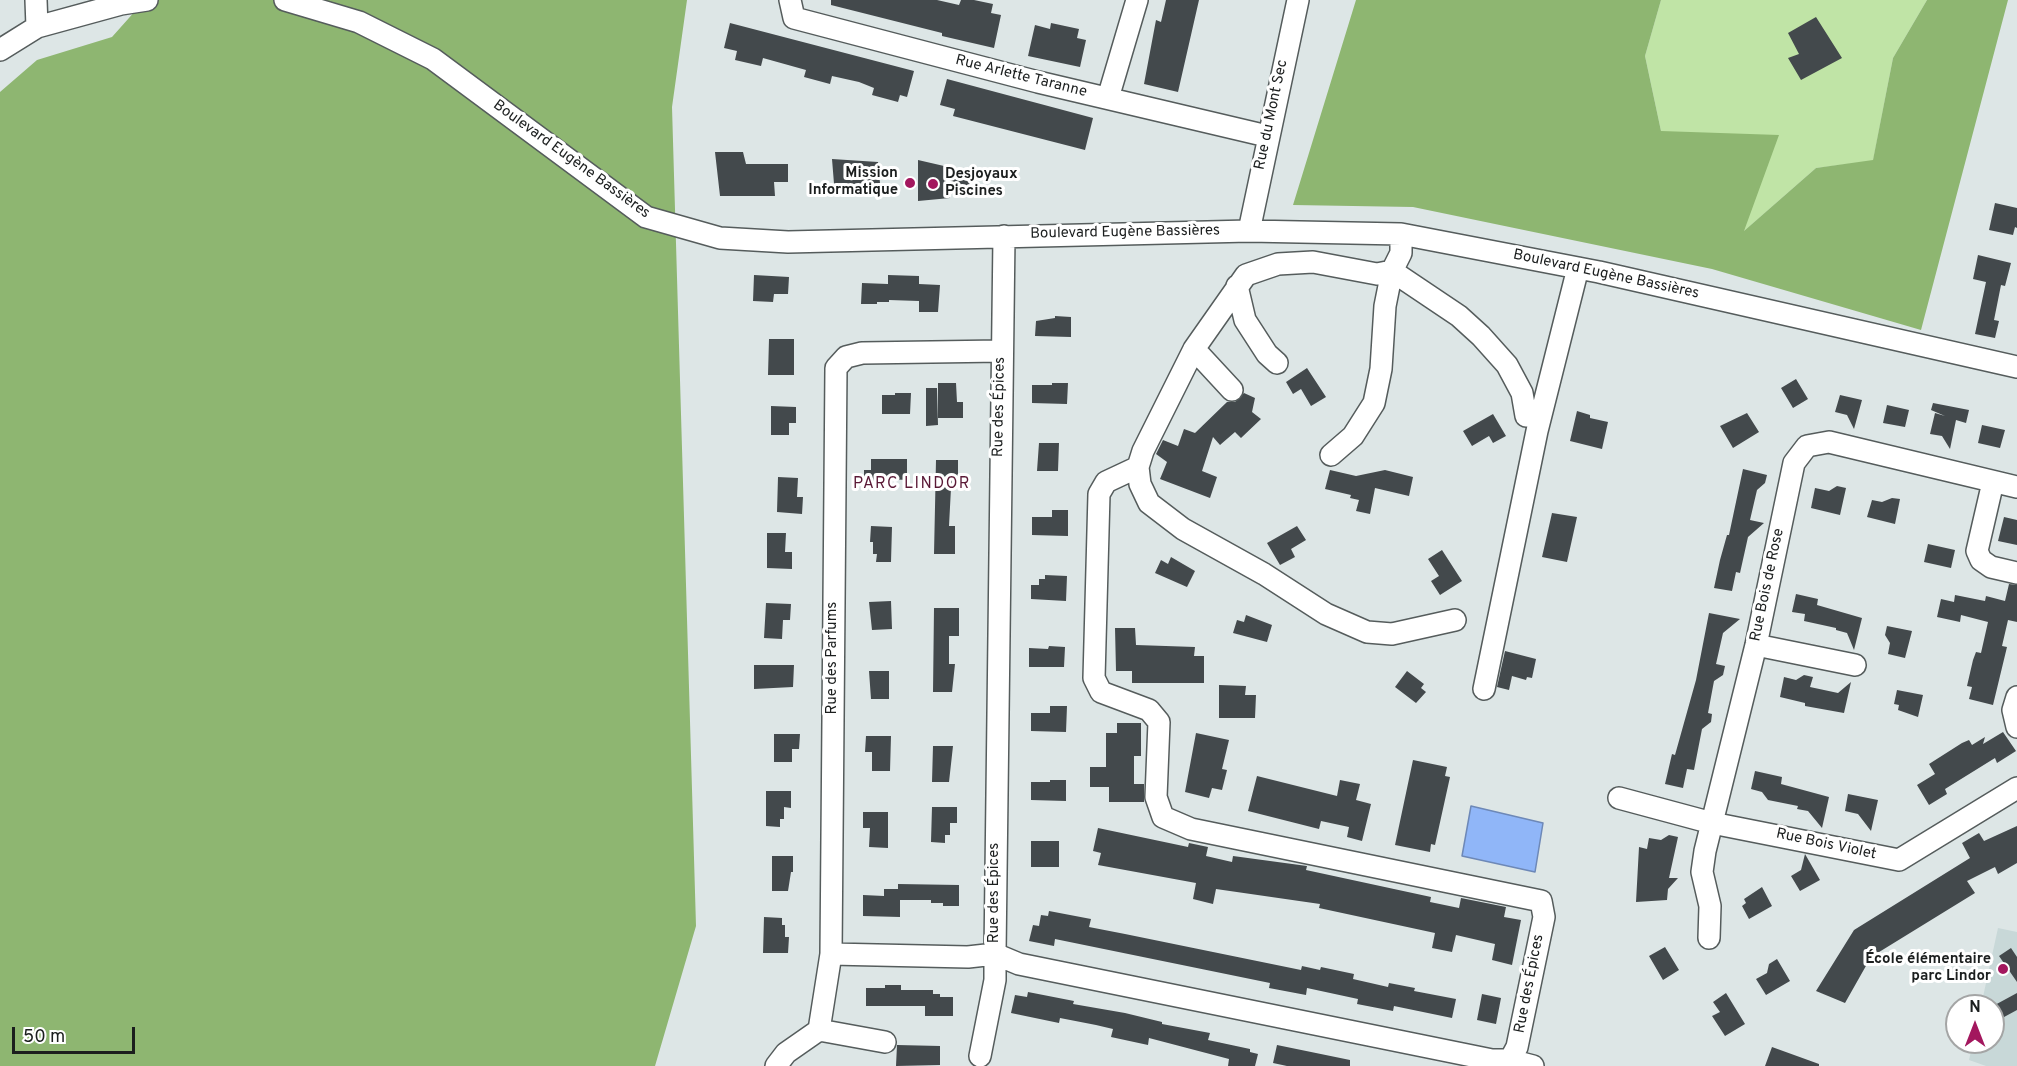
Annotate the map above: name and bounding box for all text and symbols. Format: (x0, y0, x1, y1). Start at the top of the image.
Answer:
street label: Rue Arlette Taranne (953, 52, 1089, 102)
street label: Rue du Mont Sec (1252, 58, 1292, 172)
street label: Boulevard Eugène Bassières (489, 97, 653, 223)
place label: Mission Informatique (808, 165, 898, 200)
place label: Desjoyaux Piscines (945, 166, 1018, 201)
marker: Mission Informatique (903, 176, 917, 190)
marker: Desjoyaux Piscines (926, 177, 940, 191)
street label: Boulevard Eugène Bassières (1030, 222, 1220, 244)
street label: Boulevard Eugène Bassières (1511, 246, 1701, 304)
street label: Rue des Épices (990, 357, 1010, 457)
district label: PARC LINDOR (853, 475, 971, 495)
street label: Rue Bois de Rose (1747, 527, 1789, 643)
street label: Rue des Parfums (824, 602, 842, 714)
street label: Rue Bois Violet (1774, 826, 1878, 864)
street label: Rue des Épices (986, 843, 1004, 943)
street label: Rue des Épices (1512, 933, 1548, 1035)
place label: École élémentaire parc Lindor (1865, 951, 1991, 986)
marker: École élémentaire parc Lindor (1996, 962, 2010, 976)
north arrow (1945, 994, 2005, 1054)
text: N (1969, 998, 1981, 1018)
scale bar (15, 1015, 138, 1053)
text: 50 m (23, 1026, 65, 1049)

